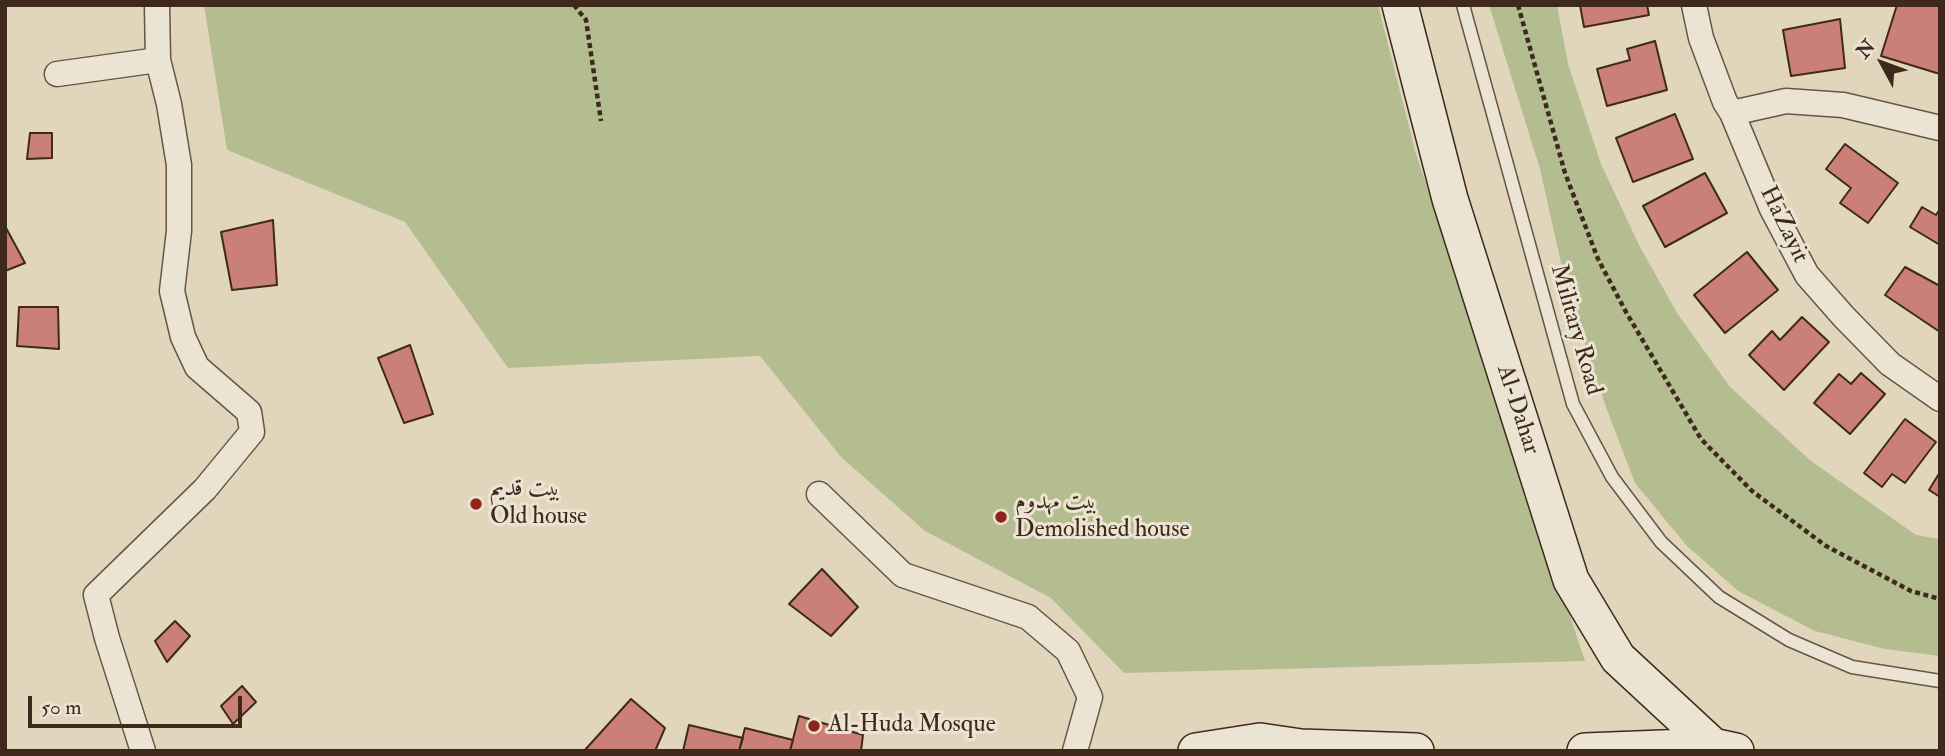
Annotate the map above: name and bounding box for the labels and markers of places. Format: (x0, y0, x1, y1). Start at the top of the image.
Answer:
place label: بيت قديم Old house (490, 476, 587, 532)
place label: بيت مهدوم Demolished house (1015, 489, 1190, 545)
marker: بيت قديم Old house (468, 496, 484, 512)
marker: بيت مهدوم Demolished house (993, 509, 1009, 525)
place label: Al-Huda Mosque (828, 712, 996, 740)
marker: Al-Huda Mosque (806, 718, 822, 734)

